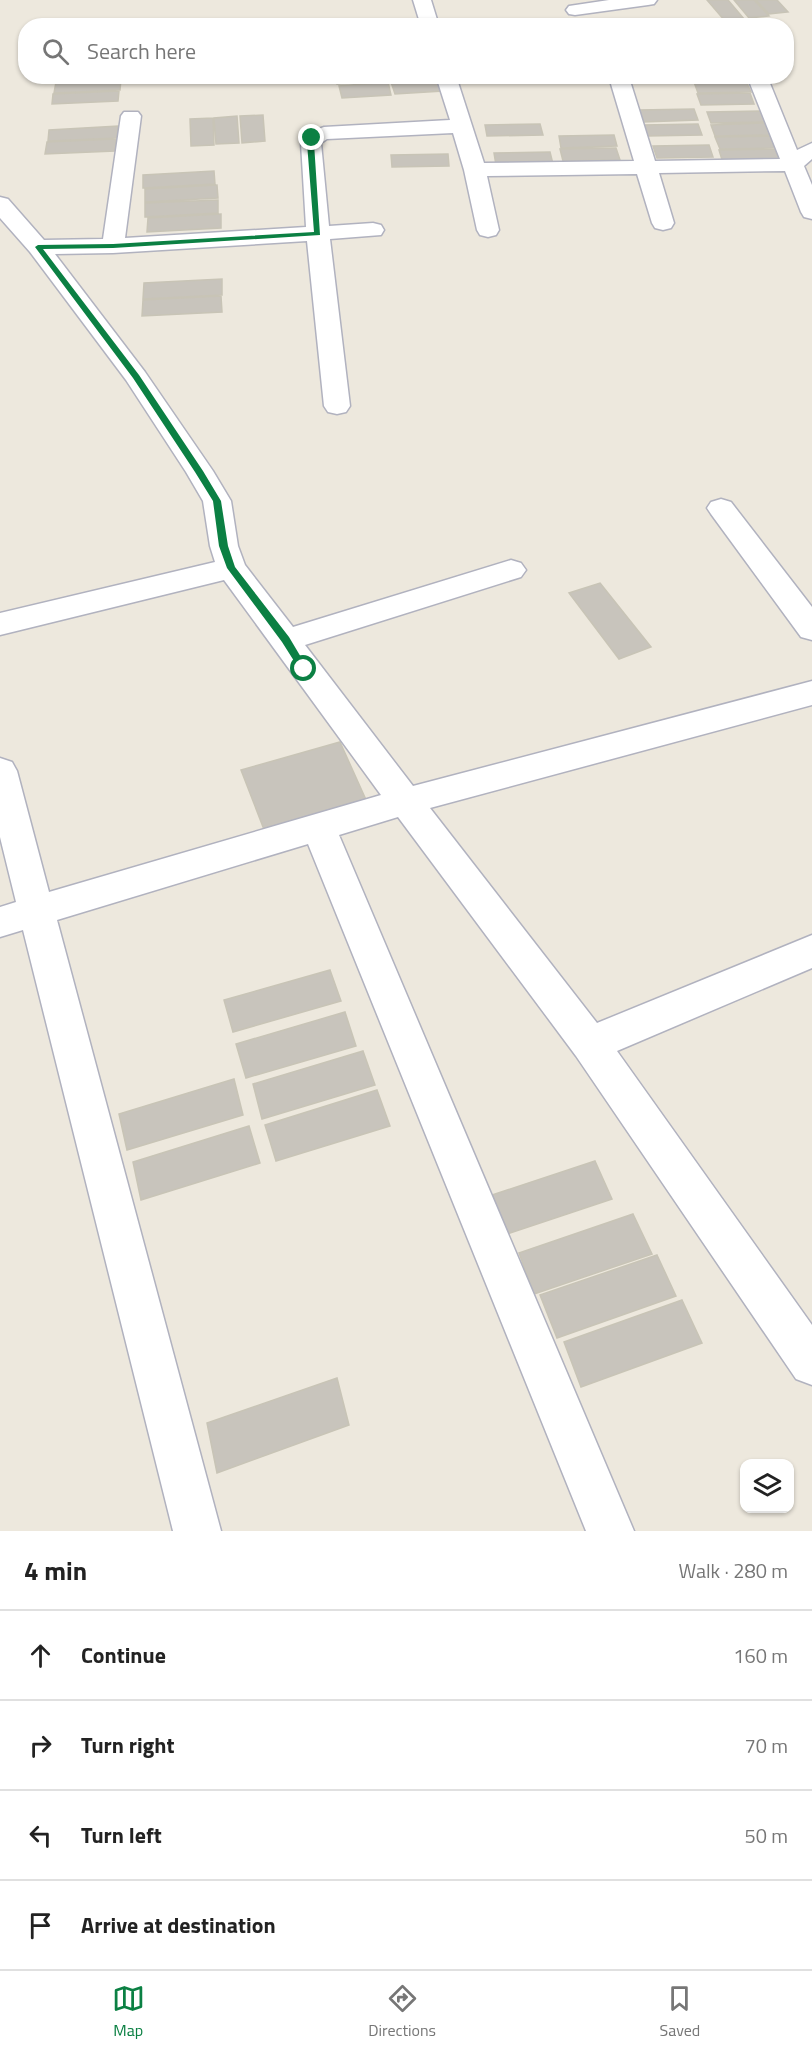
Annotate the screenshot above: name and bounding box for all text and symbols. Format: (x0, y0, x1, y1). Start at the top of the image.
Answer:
search box (18, 18, 794, 84)
text: Search here (87, 34, 196, 68)
icon: search (39, 35, 72, 68)
route end (298, 124, 324, 150)
route start (290, 655, 316, 681)
map controls (740, 1459, 794, 1513)
button: layers (740, 1459, 794, 1513)
text: 4 min (24, 1551, 87, 1590)
text: Walk · 280 m (679, 1555, 788, 1586)
text: Continue (81, 1638, 166, 1672)
icon: ahead (24, 1639, 57, 1672)
text: 160 m (733, 1640, 788, 1671)
text: Turn right (81, 1728, 175, 1762)
icon: right (24, 1729, 57, 1762)
text: 70 m (744, 1730, 788, 1761)
text: Turn left (81, 1818, 162, 1852)
icon: left (24, 1819, 57, 1852)
text: 50 m (744, 1820, 788, 1851)
text: Arrive at destination (81, 1908, 276, 1942)
icon: arrive (24, 1909, 57, 1942)
tab: Map (112, 1982, 145, 2042)
tab: Directions (368, 1982, 436, 2042)
tab: Saved (660, 1982, 700, 2042)

